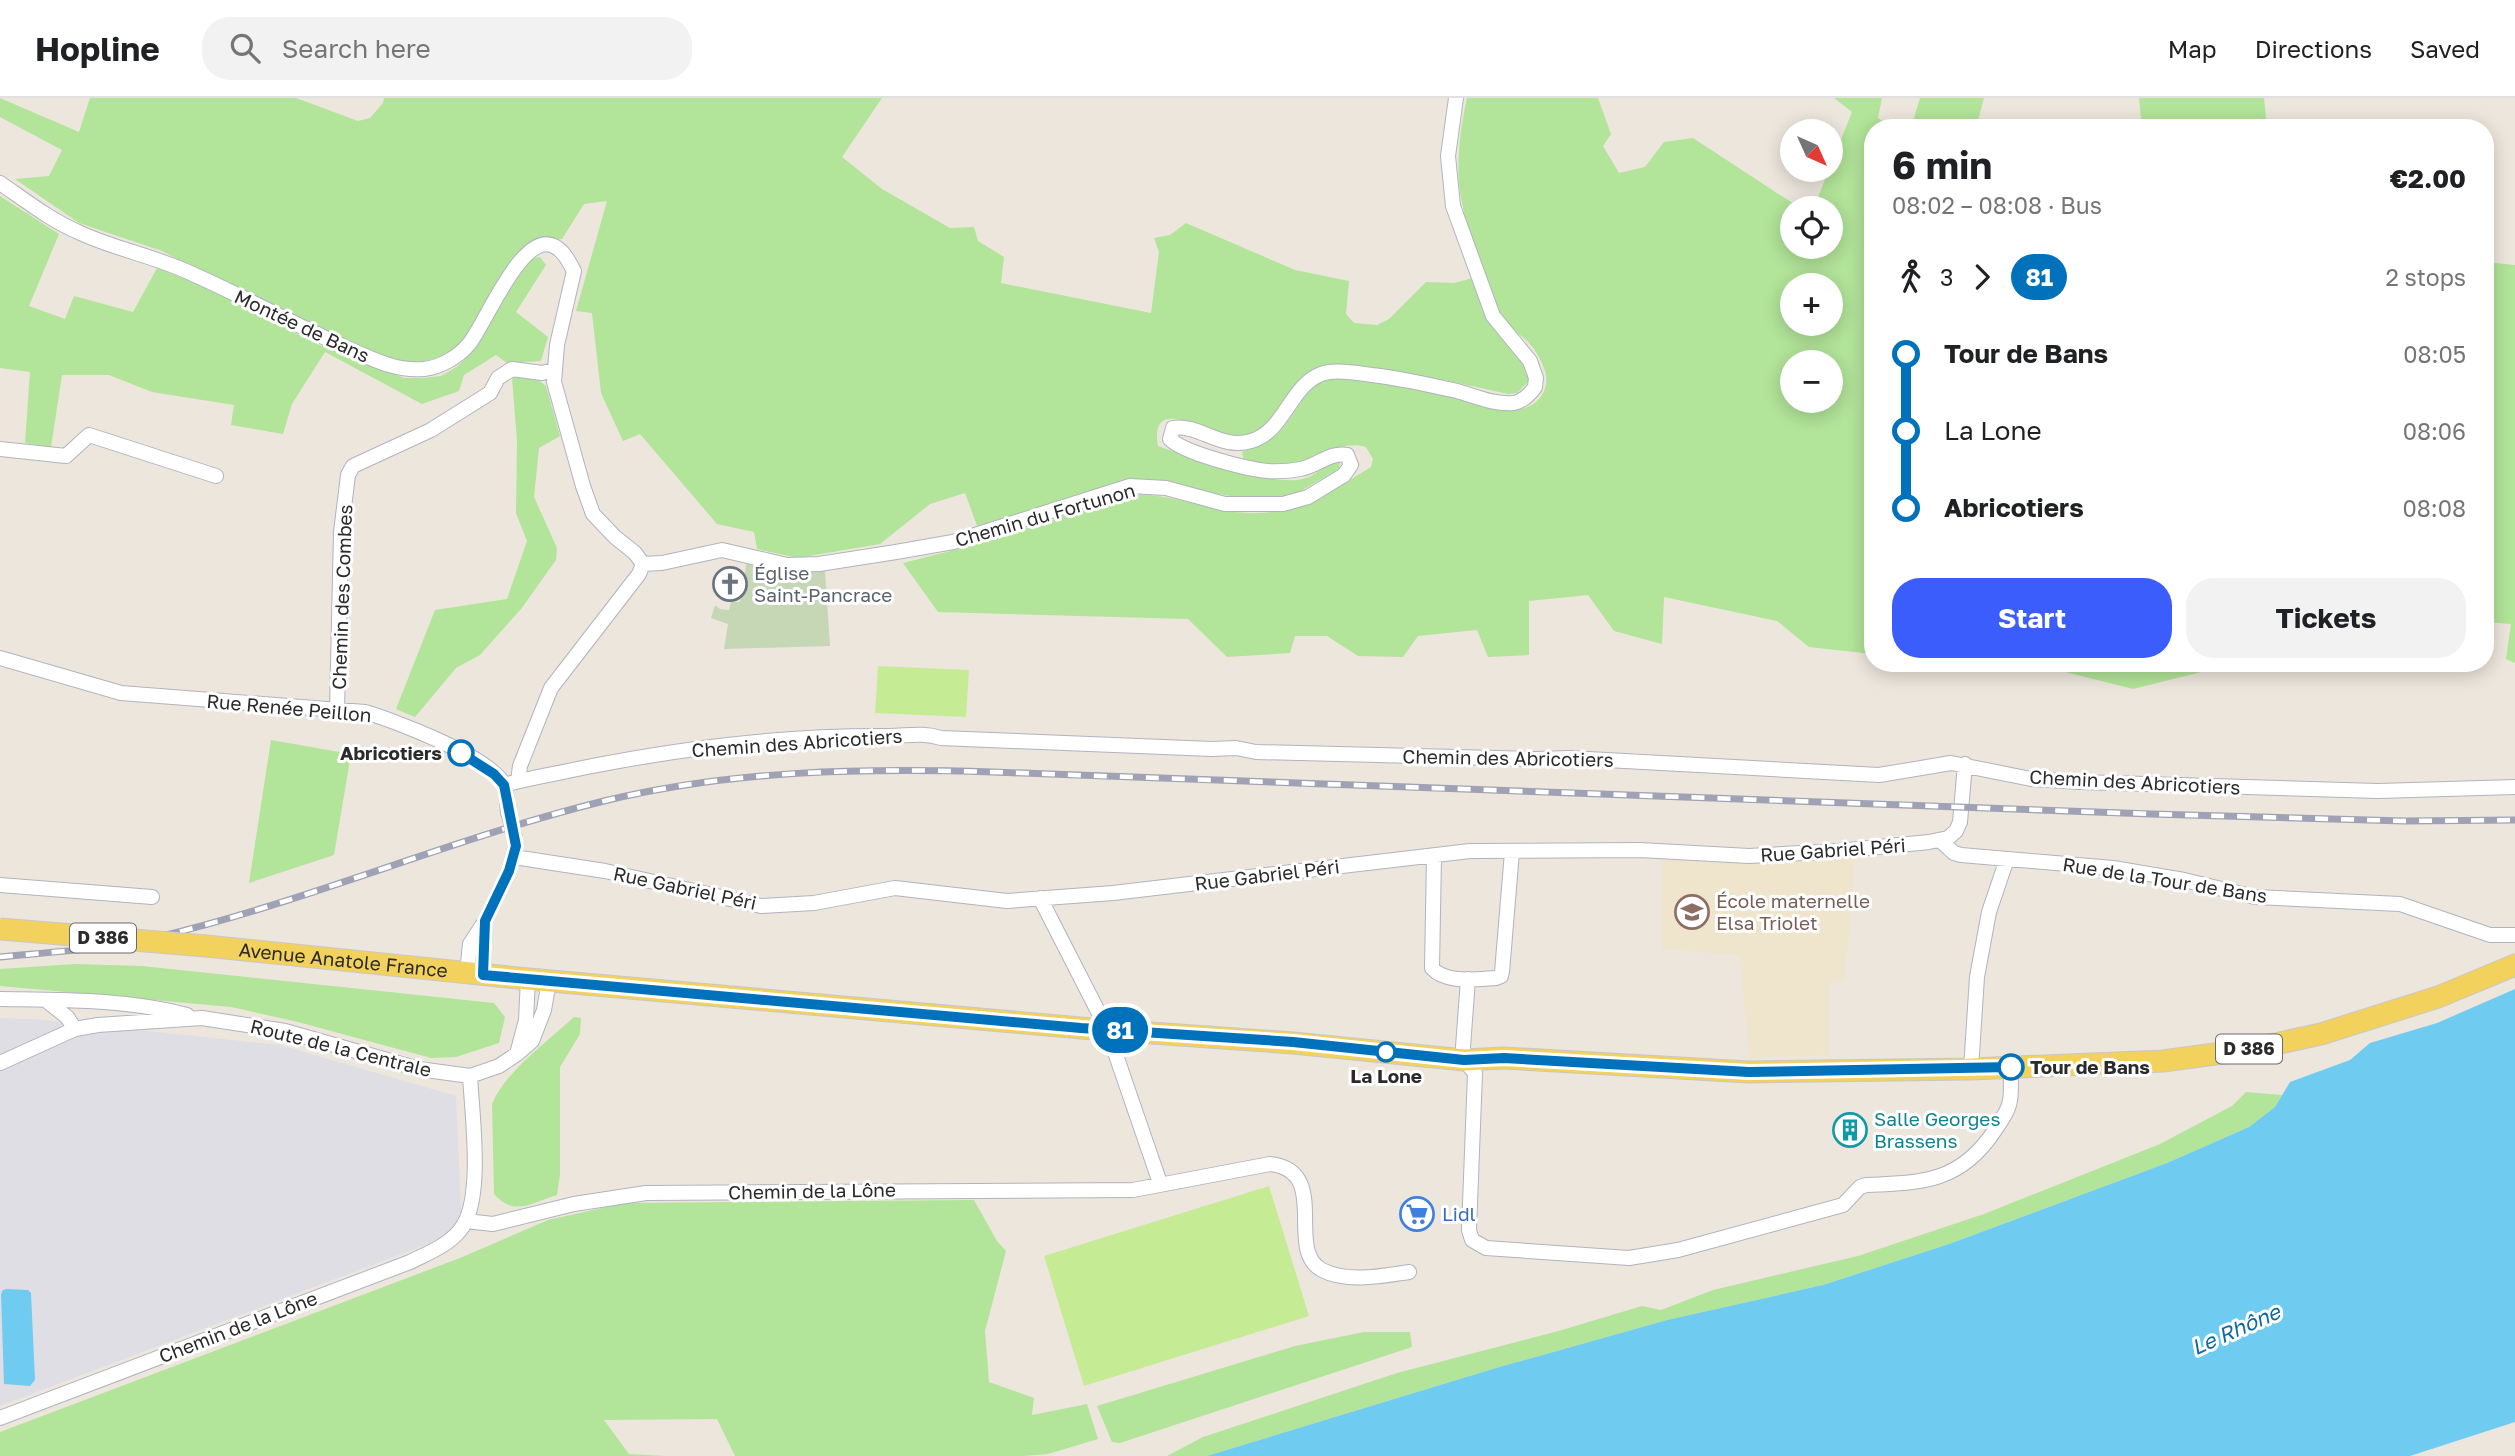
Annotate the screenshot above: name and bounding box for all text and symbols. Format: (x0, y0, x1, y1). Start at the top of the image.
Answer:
search box (202, 17, 692, 80)
text: Hopline (35, 29, 160, 68)
icon: search (226, 29, 264, 67)
text: Search here (282, 33, 431, 64)
text: Map (2168, 34, 2217, 63)
text: Directions (2255, 34, 2372, 63)
text: Saved (2410, 34, 2480, 63)
north arrow (1780, 119, 1843, 182)
map controls (1780, 119, 1843, 413)
text: 6 min (1892, 142, 1992, 187)
text: €2.00 (2390, 163, 2466, 194)
text: 08:02 – 08:08 · Bus (1892, 191, 2102, 219)
button: locate (1780, 196, 1843, 259)
icon: walk (1892, 258, 1930, 296)
icon: forward (1963, 258, 2001, 296)
text: 81 (2025, 262, 2053, 291)
text: 3 (1940, 263, 1953, 291)
text: 2 stops (2385, 263, 2466, 291)
button: + (1780, 273, 1843, 336)
street label: Montée de Bans (231, 284, 373, 367)
text: Tour de Bans (1944, 338, 2108, 369)
text: 08:05 (2403, 340, 2466, 368)
button: − (1780, 350, 1843, 413)
text: La Lone (1944, 415, 2042, 446)
text: 08:06 (2403, 417, 2466, 445)
street label: Chemin du Fortunon (952, 478, 1137, 551)
text: Abricotiers (1944, 492, 2084, 523)
text: 08:08 (2403, 494, 2466, 522)
street label: Chemin des Combes (327, 504, 356, 690)
place label: Église Saint-Pancrace (754, 561, 892, 606)
church icon: Église Saint-Pancrace (711, 565, 749, 603)
button: Start (1892, 578, 2172, 658)
button: Tickets (2186, 578, 2466, 658)
street label: Rue Renée Peillon (206, 689, 372, 726)
street label: Chemin des Abricotiers (691, 724, 903, 761)
marker: Abricotiers (448, 740, 474, 766)
place label: Abricotiers (340, 741, 442, 764)
street label: Chemin des Abricotiers (1402, 744, 1614, 771)
street label: Chemin des Abricotiers (2029, 764, 2241, 799)
street label: Rue Gabriel Péri (1759, 833, 1906, 866)
street label: Rue de la Tour de Bans (2061, 852, 2269, 907)
street label: Rue Gabriel Péri (1193, 854, 1341, 895)
street label: Rue Gabriel Péri (611, 861, 759, 914)
place label: École maternelle Elsa Triolet (1716, 889, 1870, 934)
school or university icon: École maternelle Elsa Triolet (1673, 893, 1711, 931)
road number: D 386 (70, 924, 136, 952)
street label: Avenue Anatole France (238, 937, 449, 982)
line badge: 81 (1088, 1007, 1152, 1053)
street label: Route de la Centrale (248, 1014, 434, 1081)
text: 81 (1106, 1015, 1134, 1044)
road number: D 386 (2216, 1034, 2282, 1064)
marker: La Lone (1376, 1042, 1396, 1062)
marker: Tour de Bans (1998, 1054, 2024, 1080)
place label: Tour de Bans (2030, 1055, 2150, 1078)
place label: La Lone (1350, 1064, 1422, 1087)
place label: Salle Georges Brassens (1874, 1107, 2000, 1152)
building icon: Salle Georges Brassens (1831, 1111, 1869, 1149)
street label: Chemin de la Lône (728, 1178, 896, 1203)
supermarket icon: Lidl (1398, 1195, 1436, 1233)
place label: Lidl (1442, 1202, 1476, 1225)
street label: Chemin de la Lône (155, 1286, 320, 1367)
water label: Le Rhône (2187, 1297, 2286, 1360)

